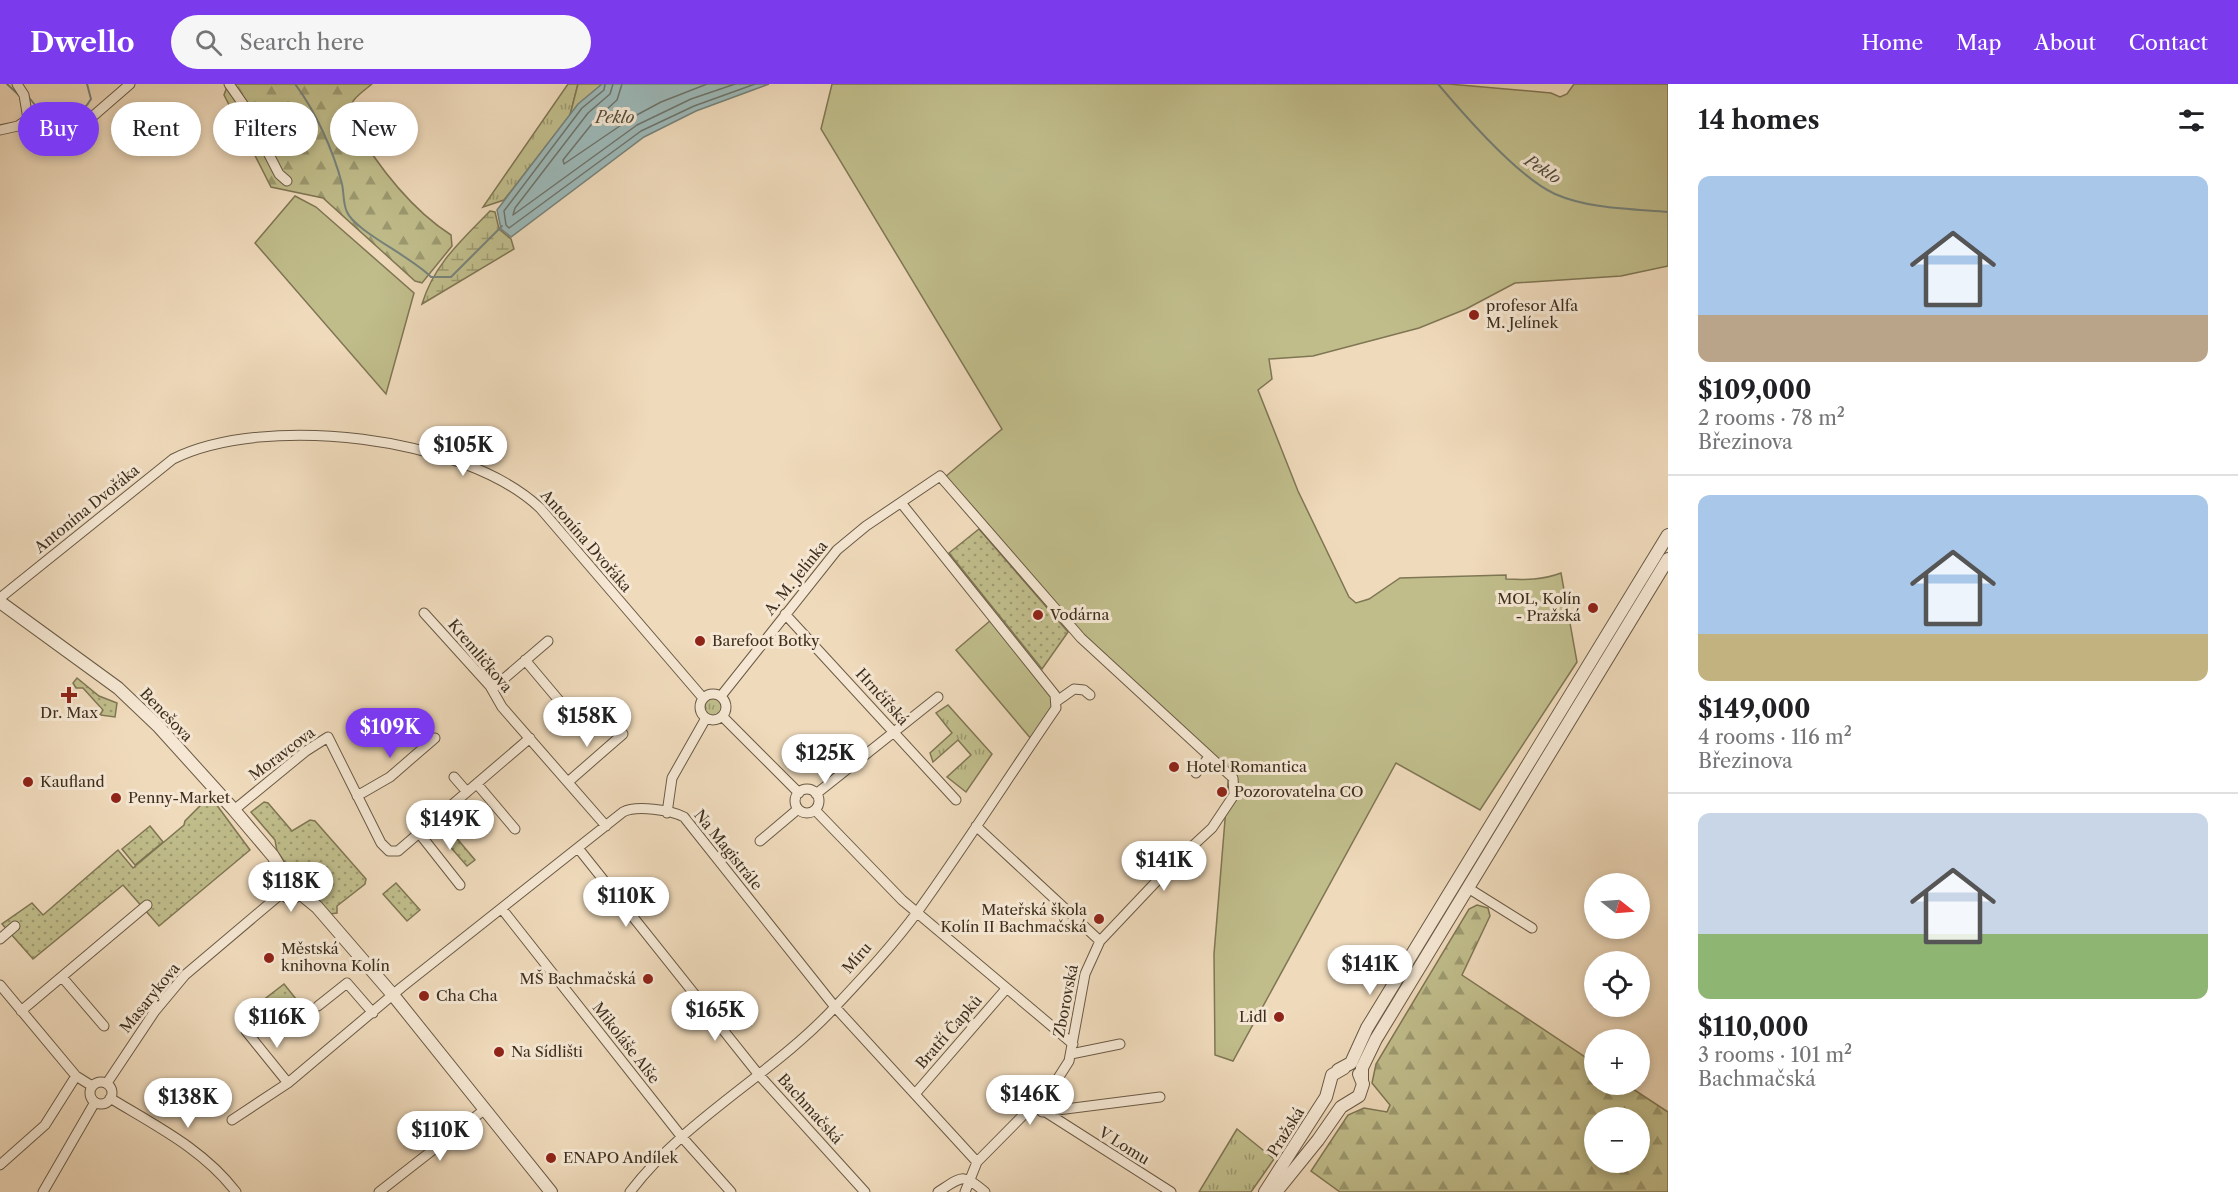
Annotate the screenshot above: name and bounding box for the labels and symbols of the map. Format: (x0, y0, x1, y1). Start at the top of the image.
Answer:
water label: Peklo (594, 107, 635, 127)
water label: Peklo (1520, 149, 1565, 188)
place label: profesor Alfa M. Jelínek (1486, 296, 1578, 332)
marker: profesor Alfa M. Jelínek (1467, 308, 1481, 322)
pin: $105K (421, 426, 505, 477)
street label: Antonína Dvořáka (30, 460, 143, 557)
street label: Antonína Dvořáka (536, 485, 636, 596)
street label: A. M. Jelínka (759, 537, 831, 620)
place label: MOL, Kolín - Pražská (1497, 589, 1582, 625)
marker: MOL, Kolín - Pražská (1586, 601, 1600, 615)
place label: Vodárna (1049, 605, 1109, 624)
marker: Vodárna (1031, 608, 1045, 622)
street label: Kremličkova (444, 615, 517, 696)
place label: Barefoot Botky (712, 631, 820, 650)
marker: Barefoot Botky (693, 634, 707, 648)
street label: Hrnčířská (852, 664, 913, 729)
street label: Benešova (136, 684, 197, 746)
marker: Dr. Max (62, 688, 76, 702)
pin: $158K (545, 697, 629, 748)
place label: Dr. Max (40, 703, 98, 722)
pin: $109K (348, 708, 432, 759)
street label: Moravcova (245, 723, 319, 785)
pin: $125K (783, 734, 867, 785)
place label: Hotel Romantica (1186, 757, 1307, 776)
marker: Hotel Romantica (1167, 760, 1181, 774)
place label: Kaufland (40, 772, 105, 791)
marker: Kaufland (21, 775, 35, 789)
place label: Pozorovatelna CO (1234, 782, 1363, 801)
marker: Pozorovatelna CO (1215, 785, 1229, 799)
place label: Penny-Market (128, 788, 231, 807)
marker: Penny-Market (109, 791, 123, 805)
pin: $149K (408, 800, 492, 851)
street label: Na Magistrále (690, 806, 767, 894)
pin: $141K (1122, 841, 1206, 892)
pin: $118K (249, 862, 333, 913)
north arrow (1584, 873, 1650, 939)
pin: $110K (584, 877, 668, 928)
place label: Mateřská škola Kolín II Bachmačská (941, 900, 1087, 936)
marker: Mateřská škola Kolín II Bachmačská (1092, 912, 1106, 926)
street label: Míru (838, 938, 875, 977)
place label: Městská knihovna Kolín (281, 939, 390, 975)
pin: $141K (1328, 945, 1412, 996)
marker: Městská knihovna Kolín (262, 951, 276, 965)
street label: Masarykova (116, 959, 184, 1036)
street label: Zborovská (1049, 963, 1082, 1039)
place label: MŠ Bachmačská (520, 969, 636, 988)
marker: MŠ Bachmačská (641, 972, 655, 986)
place label: Cha Cha (436, 986, 498, 1005)
marker: Cha Cha (417, 989, 431, 1003)
pin: $165K (673, 991, 757, 1042)
street label: Bratří Čapků (911, 991, 986, 1072)
pin: $116K (235, 998, 319, 1049)
street label: Mikoláše Alše (589, 998, 664, 1087)
place label: Lidl (1239, 1007, 1268, 1026)
marker: Lidl (1272, 1010, 1286, 1024)
place label: Na Sídlišti (511, 1042, 583, 1061)
marker: Na Sídlišti (492, 1045, 506, 1059)
street label: Bachmačská (774, 1069, 847, 1148)
pin: $146K (988, 1075, 1072, 1126)
pin: $138K (146, 1078, 230, 1129)
street label: Pražská (1263, 1103, 1308, 1160)
pin: $110K (398, 1111, 482, 1162)
street label: V Lomu (1094, 1122, 1153, 1169)
place label: ENAPO Andílek (563, 1148, 680, 1167)
marker: ENAPO Andílek (544, 1151, 558, 1165)

